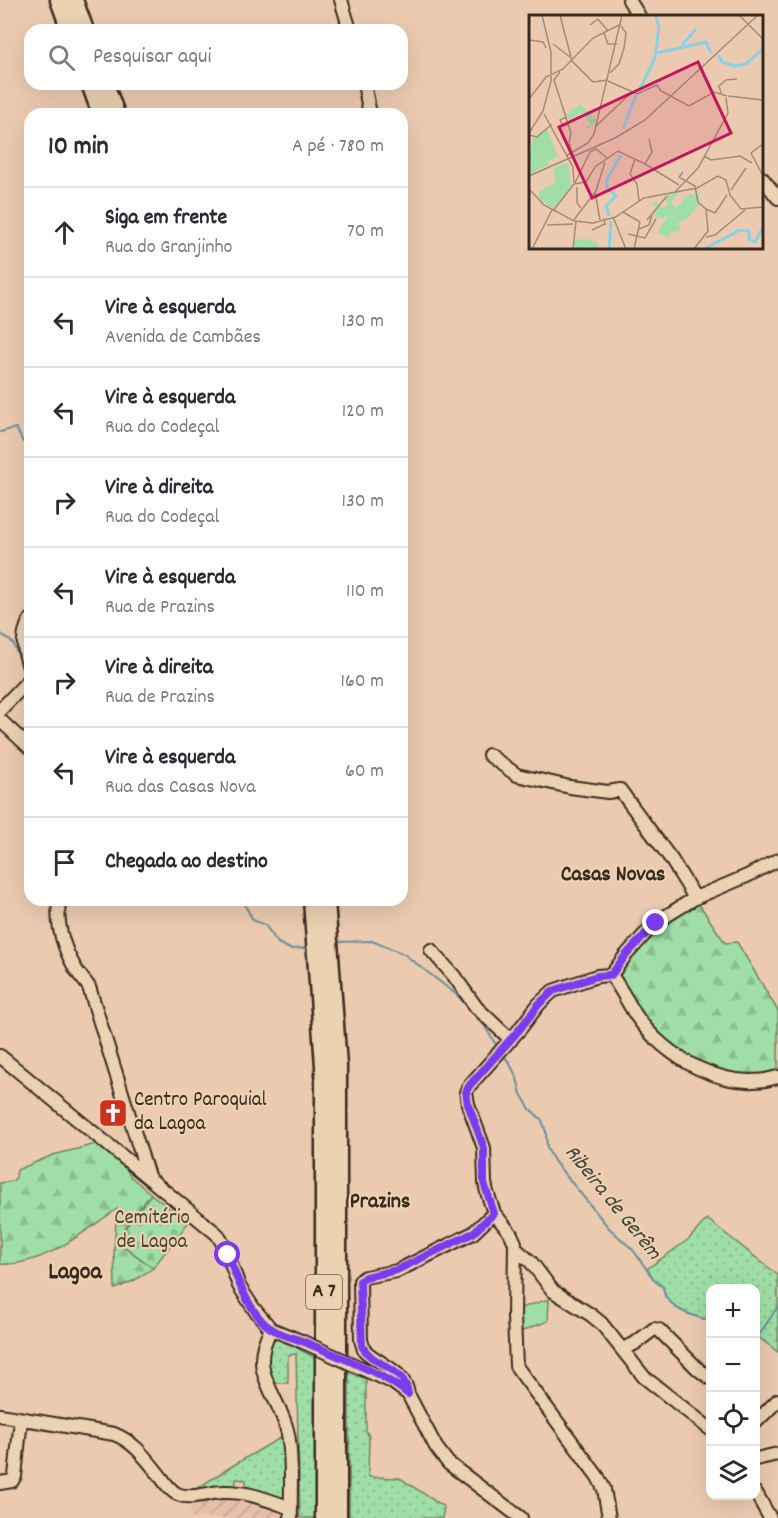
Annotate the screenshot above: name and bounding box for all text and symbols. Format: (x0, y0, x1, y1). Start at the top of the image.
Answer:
inset map (529, 15, 763, 249)
search box (24, 24, 408, 90)
icon: search (45, 41, 78, 74)
text: Pesquisar aqui (93, 42, 212, 73)
text: 10 min (48, 129, 108, 166)
text: A pé · 780 m (292, 133, 384, 161)
text: Siga em frente (105, 203, 227, 234)
icon: ahead (48, 216, 81, 249)
text: 70 m (347, 218, 384, 246)
text: Rua do Granjinho (105, 234, 233, 262)
text: Vire à esquerda (105, 293, 235, 324)
icon: left (48, 306, 81, 339)
text: 130 m (342, 308, 384, 336)
text: Avenida de Cambães (105, 324, 261, 352)
text: Vire à esquerda (105, 383, 235, 414)
icon: left (48, 396, 81, 429)
text: 120 m (342, 398, 384, 426)
text: Rua do Codeçal (105, 414, 219, 442)
text: Vire à direita (105, 473, 213, 504)
icon: right (48, 486, 81, 519)
text: 130 m (342, 488, 384, 516)
text: Rua do Codeçal (105, 504, 219, 532)
text: Vire à esquerda (105, 563, 235, 594)
icon: left (48, 576, 81, 609)
text: 110 m (346, 578, 384, 606)
text: Rua de Prazins (105, 594, 215, 622)
text: Vire à direita (105, 653, 213, 684)
icon: right (48, 666, 81, 699)
text: 160 m (341, 668, 384, 696)
text: Rua de Prazins (105, 684, 215, 712)
text: Vire à esquerda (105, 743, 235, 774)
icon: left (48, 756, 81, 789)
text: 60 m (345, 758, 384, 786)
text: Rua das Casas Nova (105, 774, 256, 802)
icon: arrive (48, 846, 81, 879)
text: Chegada ao destino (105, 847, 268, 878)
district label: Casas Novas (561, 860, 665, 891)
route end (642, 909, 668, 935)
place label: Centro Paroquial da Lagoa (134, 1086, 267, 1140)
church icon: Centro Paroquial da Lagoa (97, 1097, 129, 1129)
water label: Ribeira de Gerêm (556, 1139, 669, 1268)
district label: Prazins (350, 1187, 410, 1218)
park label: Cemitério de Lagoa (114, 1204, 190, 1258)
route start (214, 1241, 240, 1267)
district label: Lagoa (48, 1256, 102, 1290)
road number: A 7 (306, 1275, 342, 1309)
map controls (706, 1284, 760, 1500)
button: + (706, 1284, 760, 1338)
button: − (706, 1338, 760, 1392)
button: locate (706, 1392, 760, 1446)
button: layers (706, 1446, 760, 1500)

